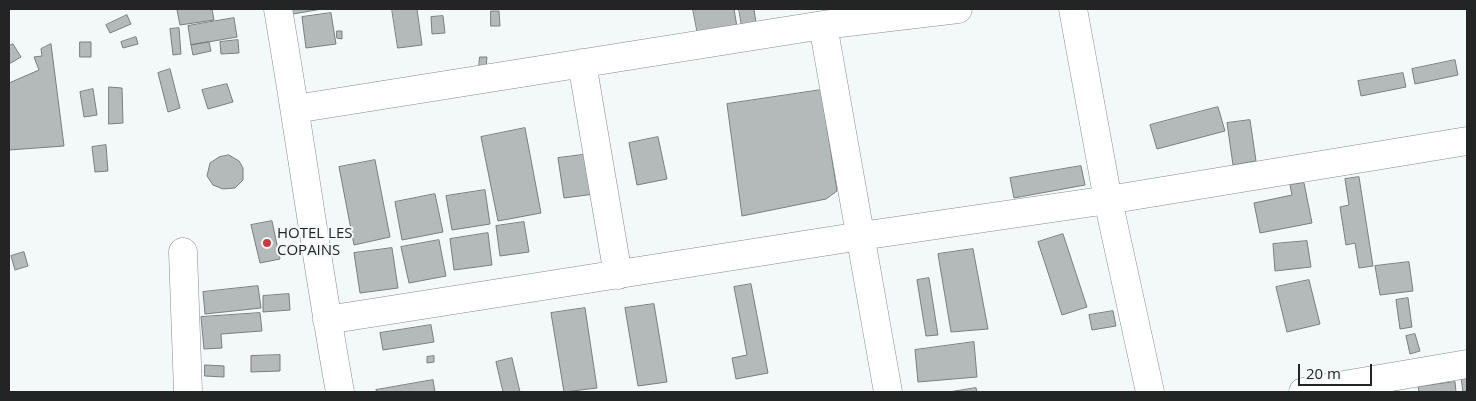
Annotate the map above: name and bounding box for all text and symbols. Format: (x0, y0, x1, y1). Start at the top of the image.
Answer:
place label: HOTEL LES COPAINS (277, 225, 352, 260)
marker: HOTEL LES COPAINS (261, 237, 273, 249)
scale bar (1301, 354, 1375, 386)
text: 20 m (1306, 363, 1341, 383)

